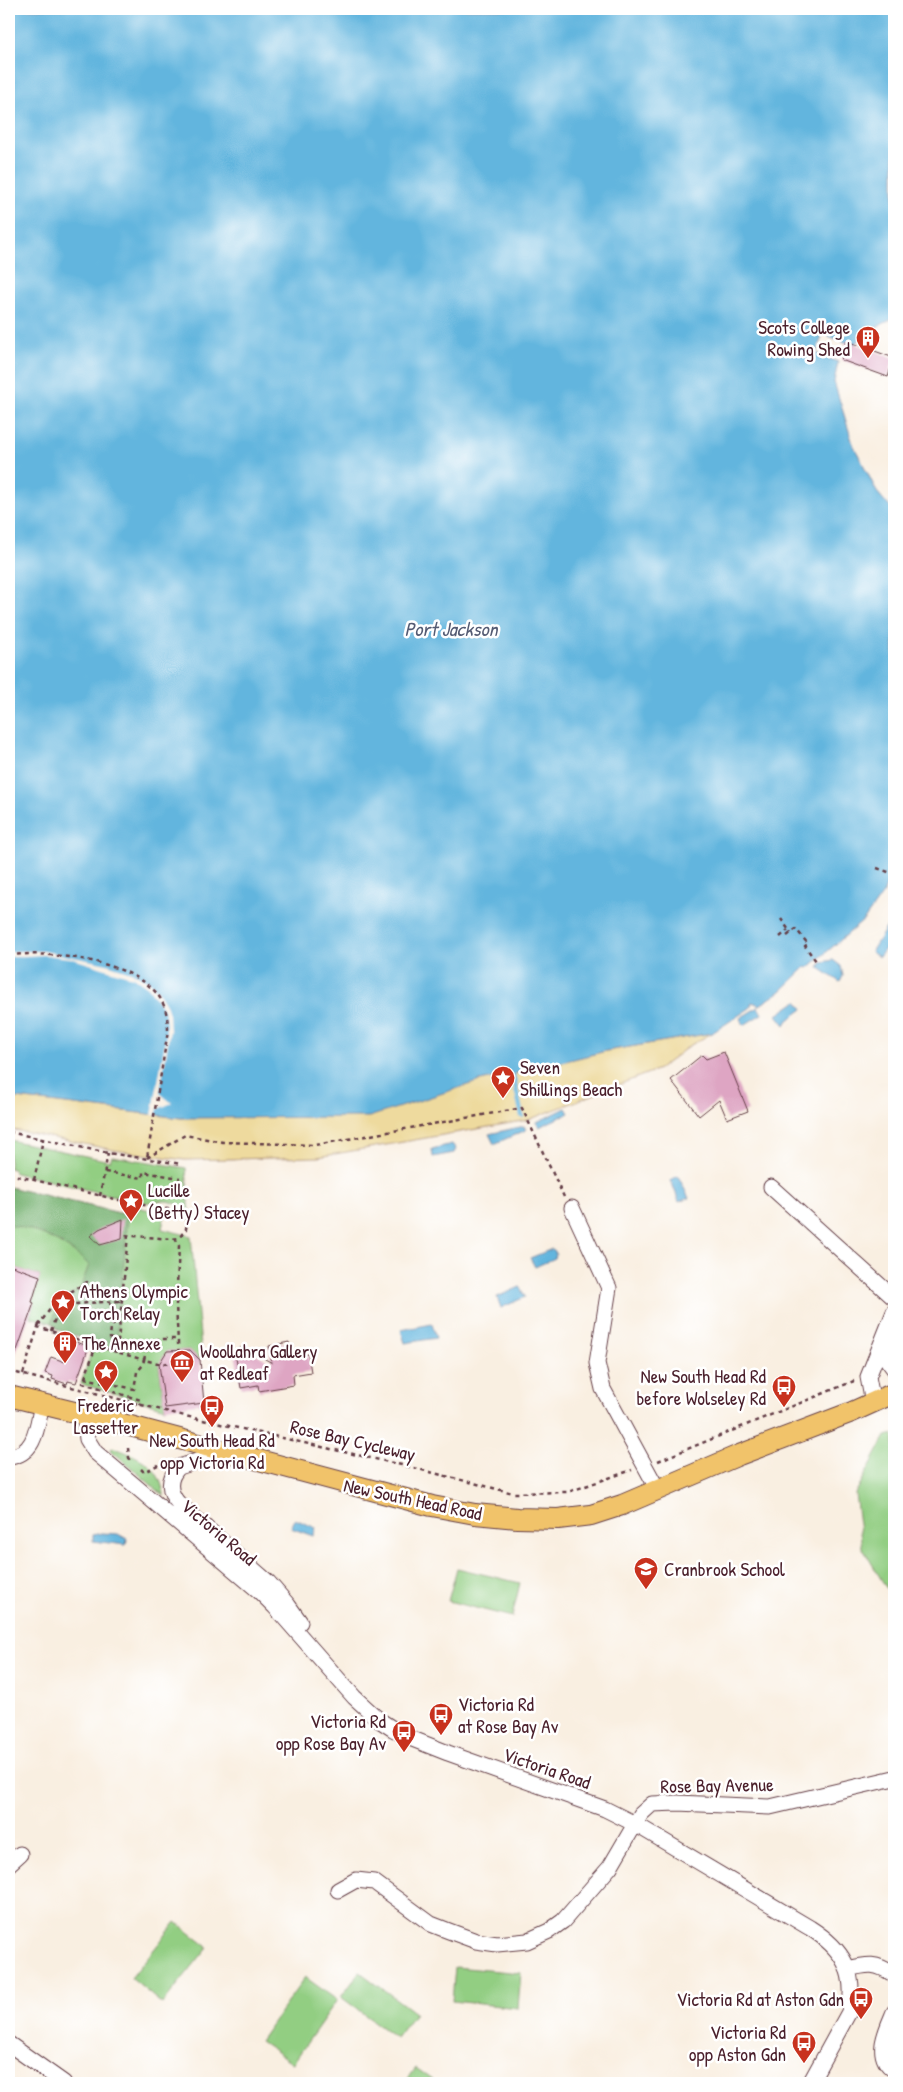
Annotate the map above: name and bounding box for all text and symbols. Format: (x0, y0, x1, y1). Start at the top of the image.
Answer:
place label: Scots College Rowing Shed (758, 314, 851, 362)
building icon: Scots College Rowing Shed (855, 325, 881, 359)
water label: Port Jackson (405, 615, 499, 642)
place label: Seven Shillings Beach (520, 1054, 622, 1102)
place icon: Seven Shillings Beach (490, 1065, 516, 1099)
place label: Lucille (Betty) Stacey (148, 1177, 250, 1225)
place icon: Lucille (Betty) Stacey (118, 1188, 144, 1222)
place label: Athens Olympic Torch Relay (80, 1278, 189, 1326)
place icon: Athens Olympic Torch Relay (50, 1289, 76, 1323)
building icon: The Annexe (52, 1330, 78, 1364)
place label: The Annexe (82, 1330, 161, 1356)
place label: Woollahra Gallery at Redleaf (200, 1338, 317, 1386)
museum icon: Woollahra Gallery at Redleaf (169, 1349, 195, 1383)
place icon: Frederic Lassetter (93, 1359, 119, 1393)
place label: New South Head Rd before Wolseley Rd (637, 1363, 767, 1411)
bus stop icon: New South Head Rd before Wolseley Rd (771, 1374, 797, 1408)
place label: Frederic Lassetter (74, 1392, 139, 1440)
bus stop icon: New South Head Rd opp Victoria Rd (199, 1394, 225, 1428)
street label: Rose Bay Cycleway (288, 1413, 418, 1467)
place label: New South Head Rd opp Victoria Rd (149, 1427, 275, 1475)
street label: New South Head Road (342, 1472, 485, 1526)
street label: Victoria Road (176, 1493, 263, 1572)
school or university icon: Cranbrook School (633, 1556, 659, 1590)
place label: Cranbrook School (664, 1556, 786, 1582)
place label: Victoria Rd at Rose Bay Av (458, 1691, 559, 1739)
bus stop icon: Victoria Rd at Rose Bay Av (428, 1702, 454, 1736)
place label: Victoria Rd opp Rose Bay Av (276, 1708, 387, 1756)
bus stop icon: Victoria Rd opp Rose Bay Av (391, 1719, 417, 1753)
street label: Victoria Road (500, 1741, 595, 1795)
street label: Rose Bay Avenue (660, 1771, 774, 1799)
place label: Victoria Rd at Aston Gdn (676, 1986, 844, 2012)
bus stop icon: Victoria Rd at Aston Gdn (848, 1986, 874, 2020)
place label: Victoria Rd opp Aston Gdn (689, 2019, 787, 2067)
bus stop icon: Victoria Rd opp Aston Gdn (791, 2030, 817, 2064)

